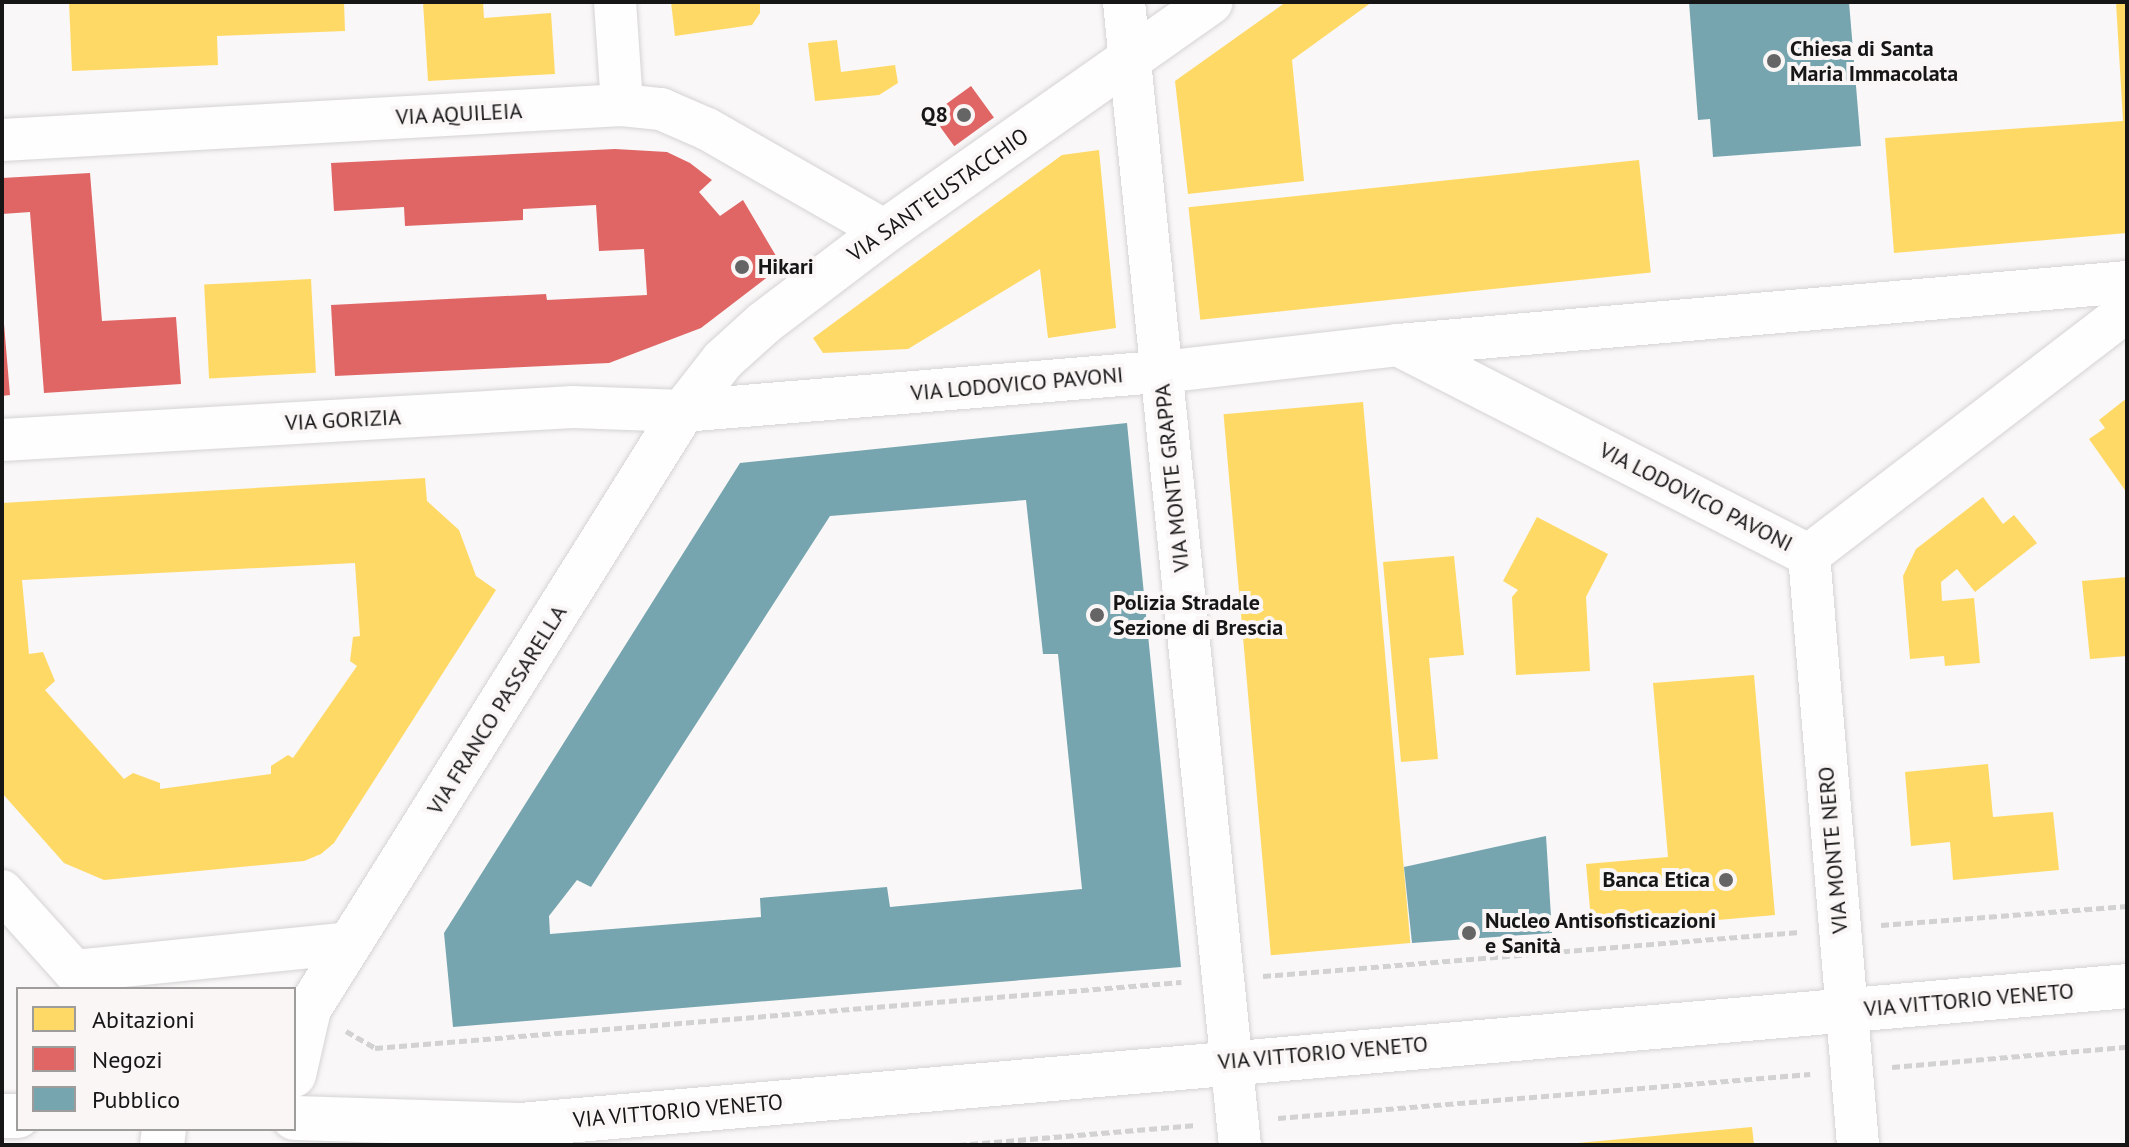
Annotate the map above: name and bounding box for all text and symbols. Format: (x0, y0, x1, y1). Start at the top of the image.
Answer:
place label: Chiesa di Santa Maria Immacolata (1790, 35, 1958, 86)
marker: Chiesa di Santa Maria Immacolata (1765, 52, 1783, 70)
street label: VIA AQUILEIA (394, 97, 524, 131)
place label: Q8 (921, 102, 948, 128)
marker: Q8 (955, 106, 973, 124)
street label: VIA SANT'EUSTACCHIO (842, 122, 1034, 268)
place label: Hikari (758, 254, 814, 280)
marker: Hikari (733, 258, 751, 276)
street label: VIA LODOVICO PAVONI (909, 362, 1125, 406)
street label: VIA MONTE GRAPPA (1149, 382, 1195, 574)
street label: VIA GORIZIA (284, 404, 402, 436)
street label: VIA LODOVICO PAVONI (1595, 437, 1797, 557)
place label: Polizia Stradale Sezione di Brescia (1113, 589, 1283, 640)
street label: VIA FRANCO PASSARELLA (421, 600, 573, 820)
marker: Polizia Stradale Sezione di Brescia (1088, 606, 1106, 624)
street label: VIA MONTE NERO (1813, 765, 1853, 935)
place label: Banca Etica (1603, 867, 1710, 893)
marker: Banca Etica (1717, 871, 1735, 889)
place label: Nucleo Antisofisticazioni e Sanità (1485, 907, 1717, 958)
marker: Nucleo Antisofisticazioni e Sanità (1460, 924, 1478, 942)
street label: VIA VITTORIO VENETO (1862, 978, 2076, 1022)
legend (16, 987, 296, 1131)
text: Abitazioni (92, 1004, 195, 1035)
street label: VIA VITTORIO VENETO (1216, 1031, 1430, 1075)
text: Negozi (92, 1044, 163, 1075)
text: Pubblico (92, 1084, 180, 1115)
street label: VIA VITTORIO VENETO (571, 1089, 785, 1133)

